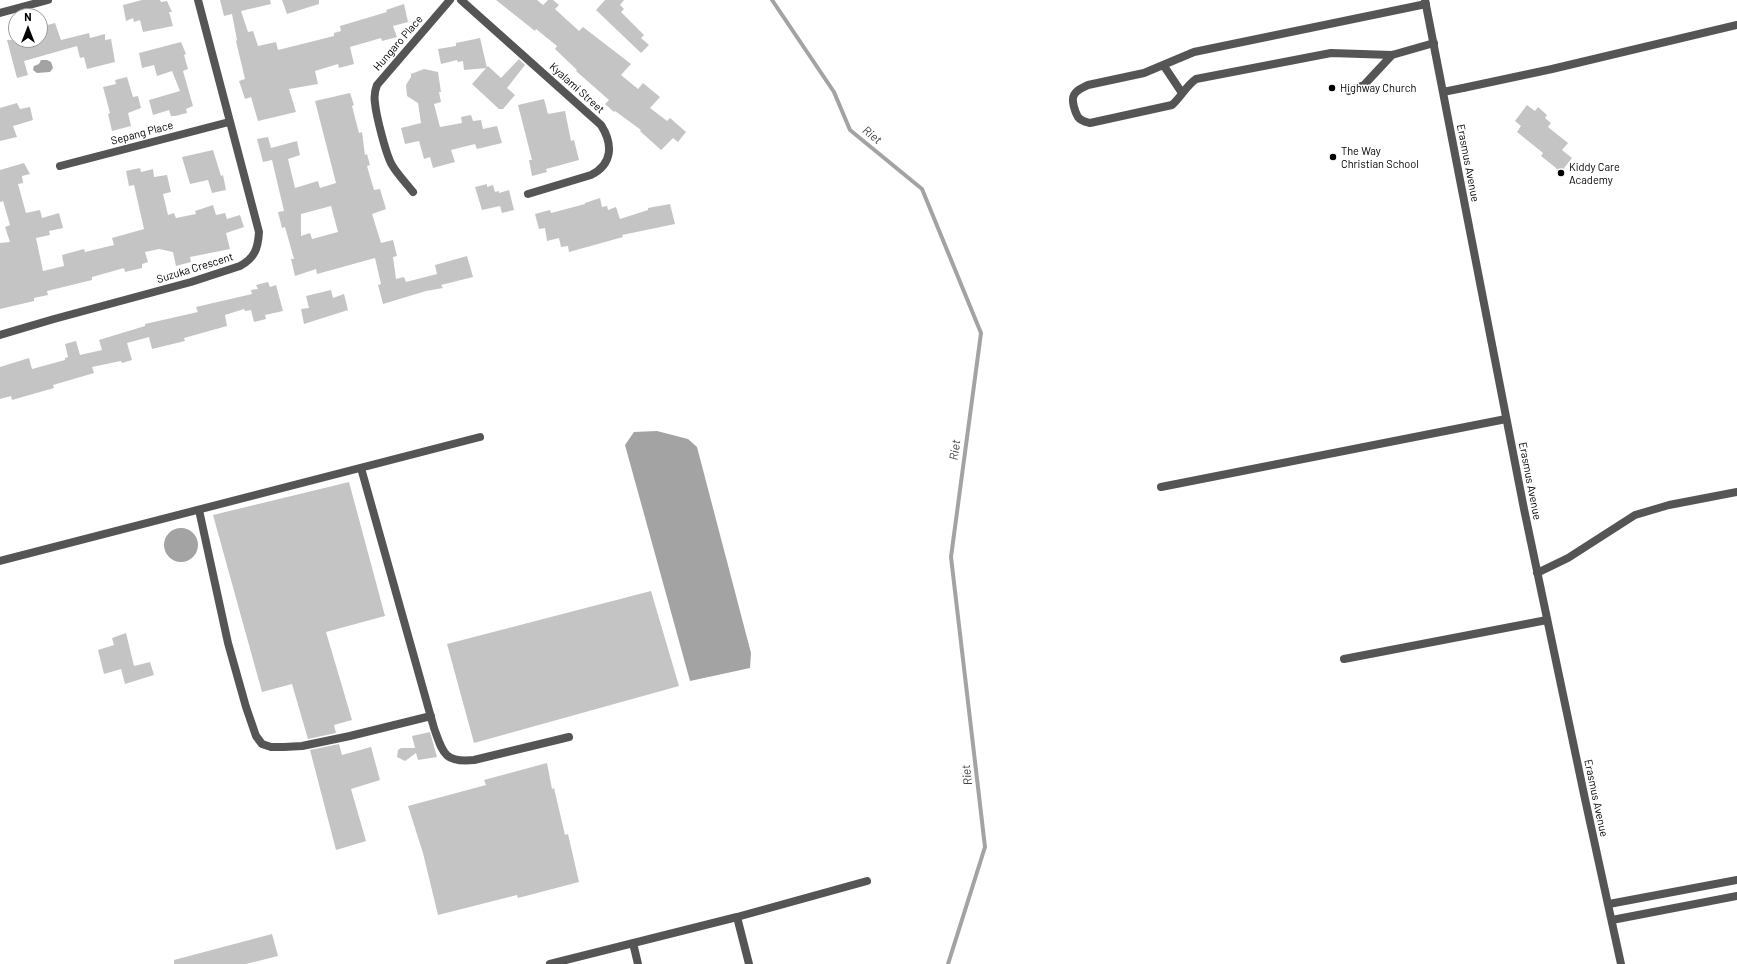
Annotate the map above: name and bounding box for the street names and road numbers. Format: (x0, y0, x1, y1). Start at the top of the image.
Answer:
street label: Hungaro Place (370, 13, 426, 73)
street label: Kyalami Street (547, 60, 607, 116)
street label: Sepang Place (109, 118, 175, 148)
street label: Erasmus Avenue (1454, 123, 1482, 203)
street label: Suzuka Crescent (155, 250, 235, 286)
street label: Erasmus Avenue (1516, 441, 1544, 521)
street label: Erasmus Avenue (1581, 758, 1611, 838)

